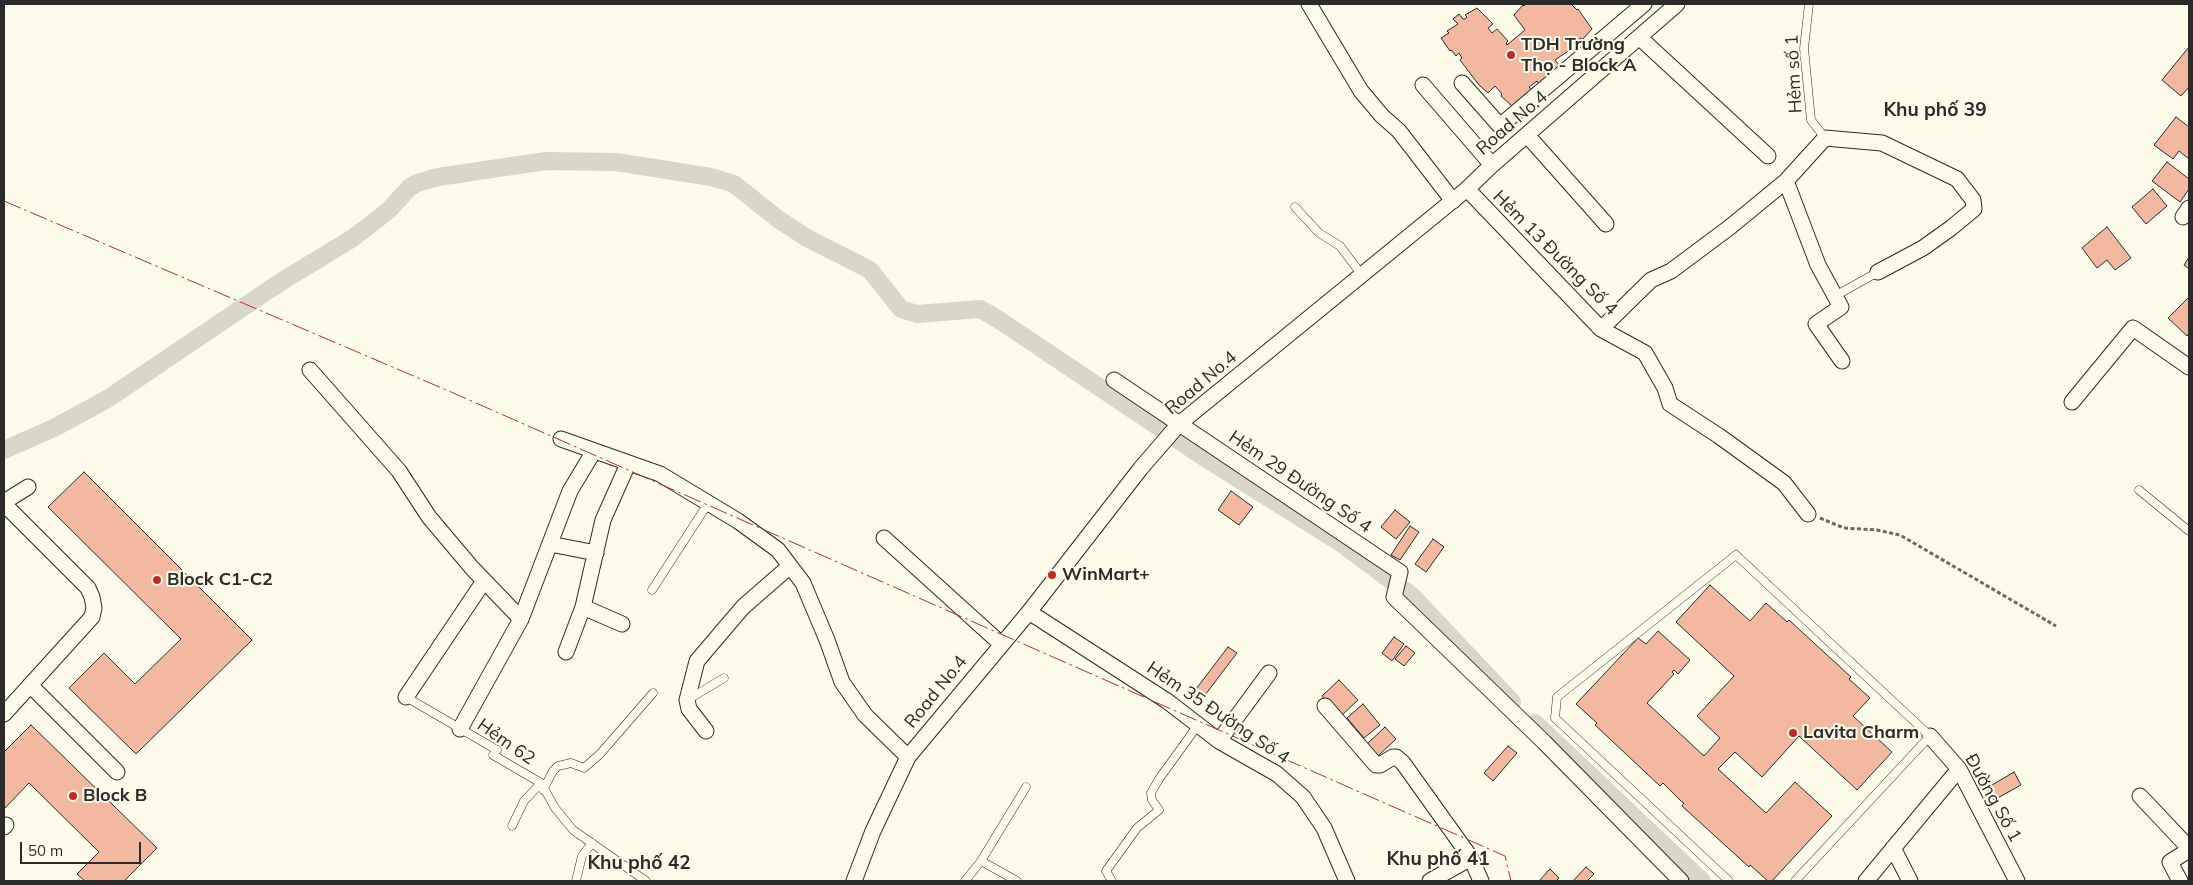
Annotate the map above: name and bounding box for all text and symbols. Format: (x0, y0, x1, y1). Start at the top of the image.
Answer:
place label: TDH Trường Thọ - Block A (1521, 34, 1637, 76)
street label: Hẻm số 1 (1781, 34, 1807, 114)
marker: TDH Trường Thọ - Block A (1505, 49, 1517, 61)
street label: Road No.4 (1472, 86, 1552, 160)
district label: Khu phố 39 (1883, 99, 1987, 121)
street label: Hẻm 13 Đường Số 4 (1488, 186, 1622, 320)
street label: Road No.4 (1161, 347, 1241, 419)
street label: Hẻm 29 Đường Số 4 (1224, 426, 1376, 538)
place label: WinMart+ (1062, 564, 1150, 586)
place label: Block C1-C2 (167, 569, 273, 591)
marker: WinMart+ (1046, 569, 1058, 581)
marker: Block C1-C2 (151, 574, 163, 586)
street label: Road No.4 (900, 651, 972, 733)
street label: Hẻm 35 Đường Số 4 (1142, 657, 1294, 769)
street label: Hẻm 62 (473, 714, 539, 770)
place label: Lavita Charm (1803, 722, 1919, 744)
marker: Lavita Charm (1787, 727, 1799, 739)
street label: Đường Số 1 (1960, 750, 2026, 846)
place label: Block B (83, 785, 147, 807)
marker: Block B (67, 790, 79, 802)
scale bar (22, 832, 144, 864)
text: 50 m (28, 841, 63, 860)
district label: Khu phố 41 (1386, 848, 1490, 870)
district label: Khu phố 42 (587, 852, 691, 874)

